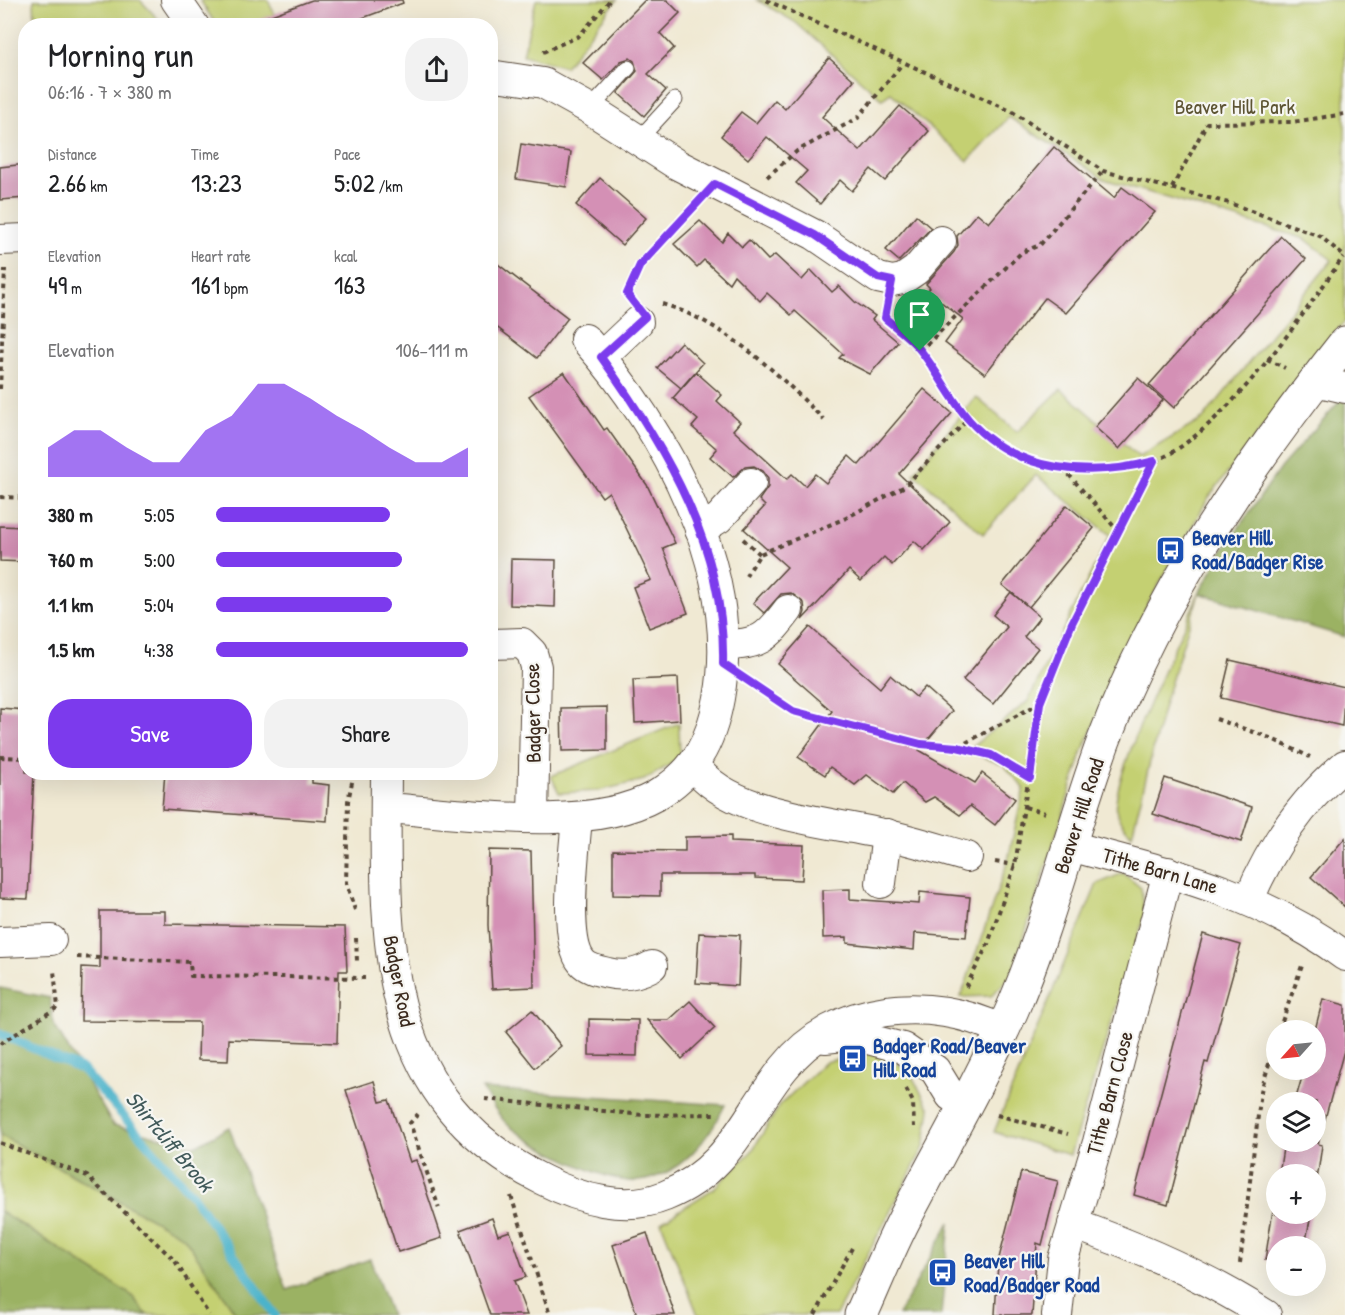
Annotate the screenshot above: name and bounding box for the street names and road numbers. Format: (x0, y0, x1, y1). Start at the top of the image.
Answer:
street label: Badger Close (517, 663, 548, 763)
street label: Beaver Hill Road (1046, 754, 1111, 877)
street label: Tithe Barn Lane (1099, 840, 1221, 901)
street label: Badger Road (376, 933, 423, 1029)
street label: Tithe Barn Close (1079, 1028, 1140, 1158)

